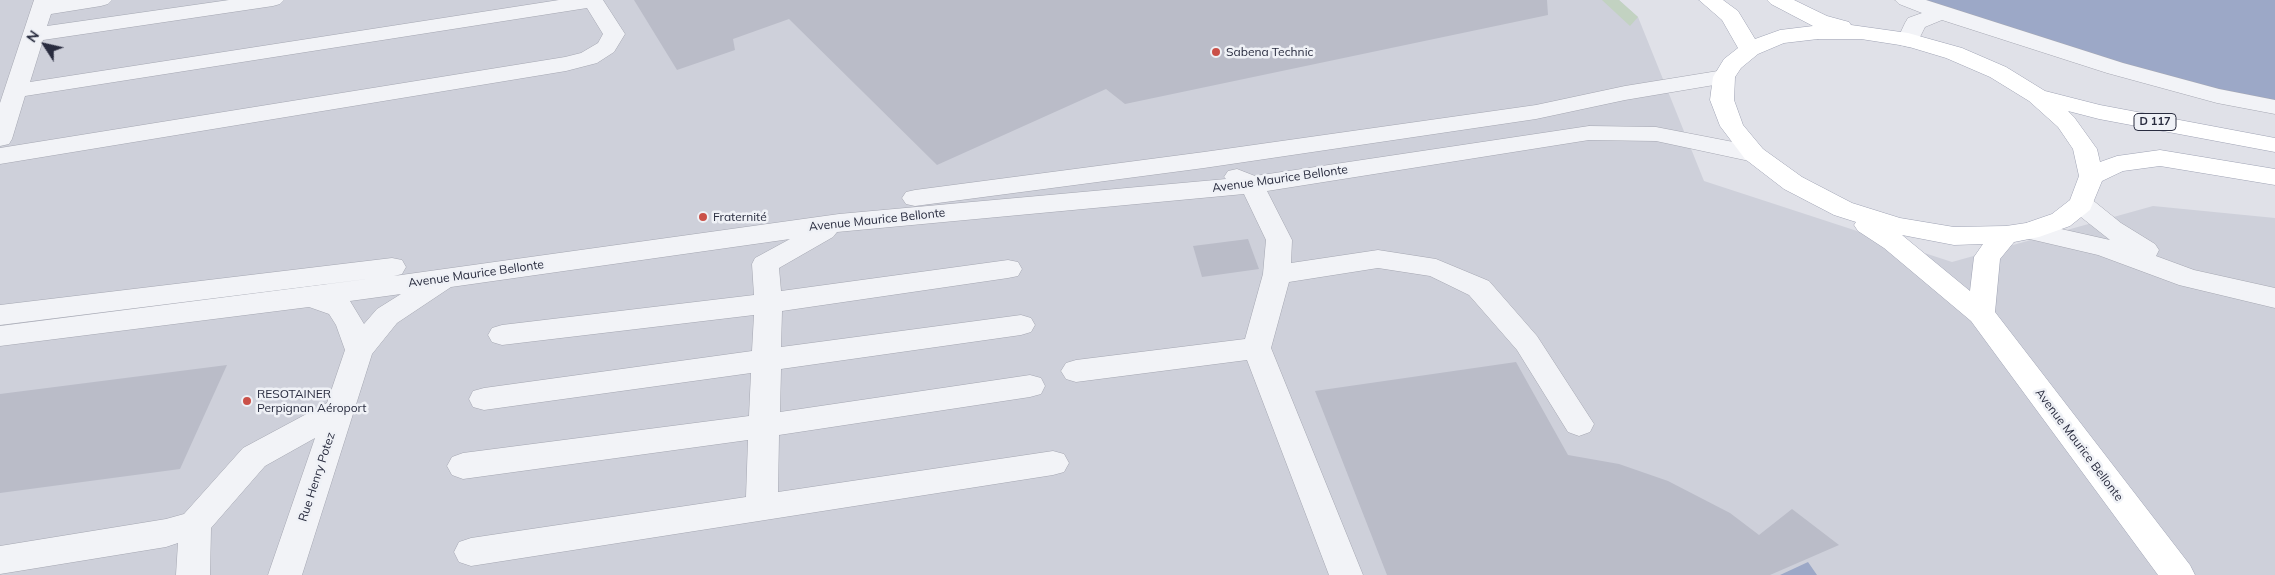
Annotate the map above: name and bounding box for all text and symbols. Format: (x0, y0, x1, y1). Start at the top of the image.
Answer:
north arrow (20, 20, 70, 70)
text: N (22, 27, 43, 46)
place label: Sabena Technic (1226, 45, 1313, 59)
marker: Sabena Technic (1210, 46, 1222, 58)
road number: D 117 (2134, 114, 2176, 130)
street label: Avenue Maurice Bellonte (1211, 162, 1349, 196)
street label: Avenue Maurice Bellonte (808, 206, 946, 234)
place label: Fraternité (713, 210, 767, 224)
marker: Fraternité (697, 211, 709, 223)
street label: Avenue Maurice Bellonte (407, 257, 545, 291)
street label: Avenue Maurice Bellonte (2032, 386, 2126, 504)
place label: RESOTAINER Perpignan Aéroport (257, 387, 366, 415)
marker: RESOTAINER Perpignan Aéroport (241, 395, 253, 407)
street label: Rue Henry Potez (296, 431, 338, 523)

